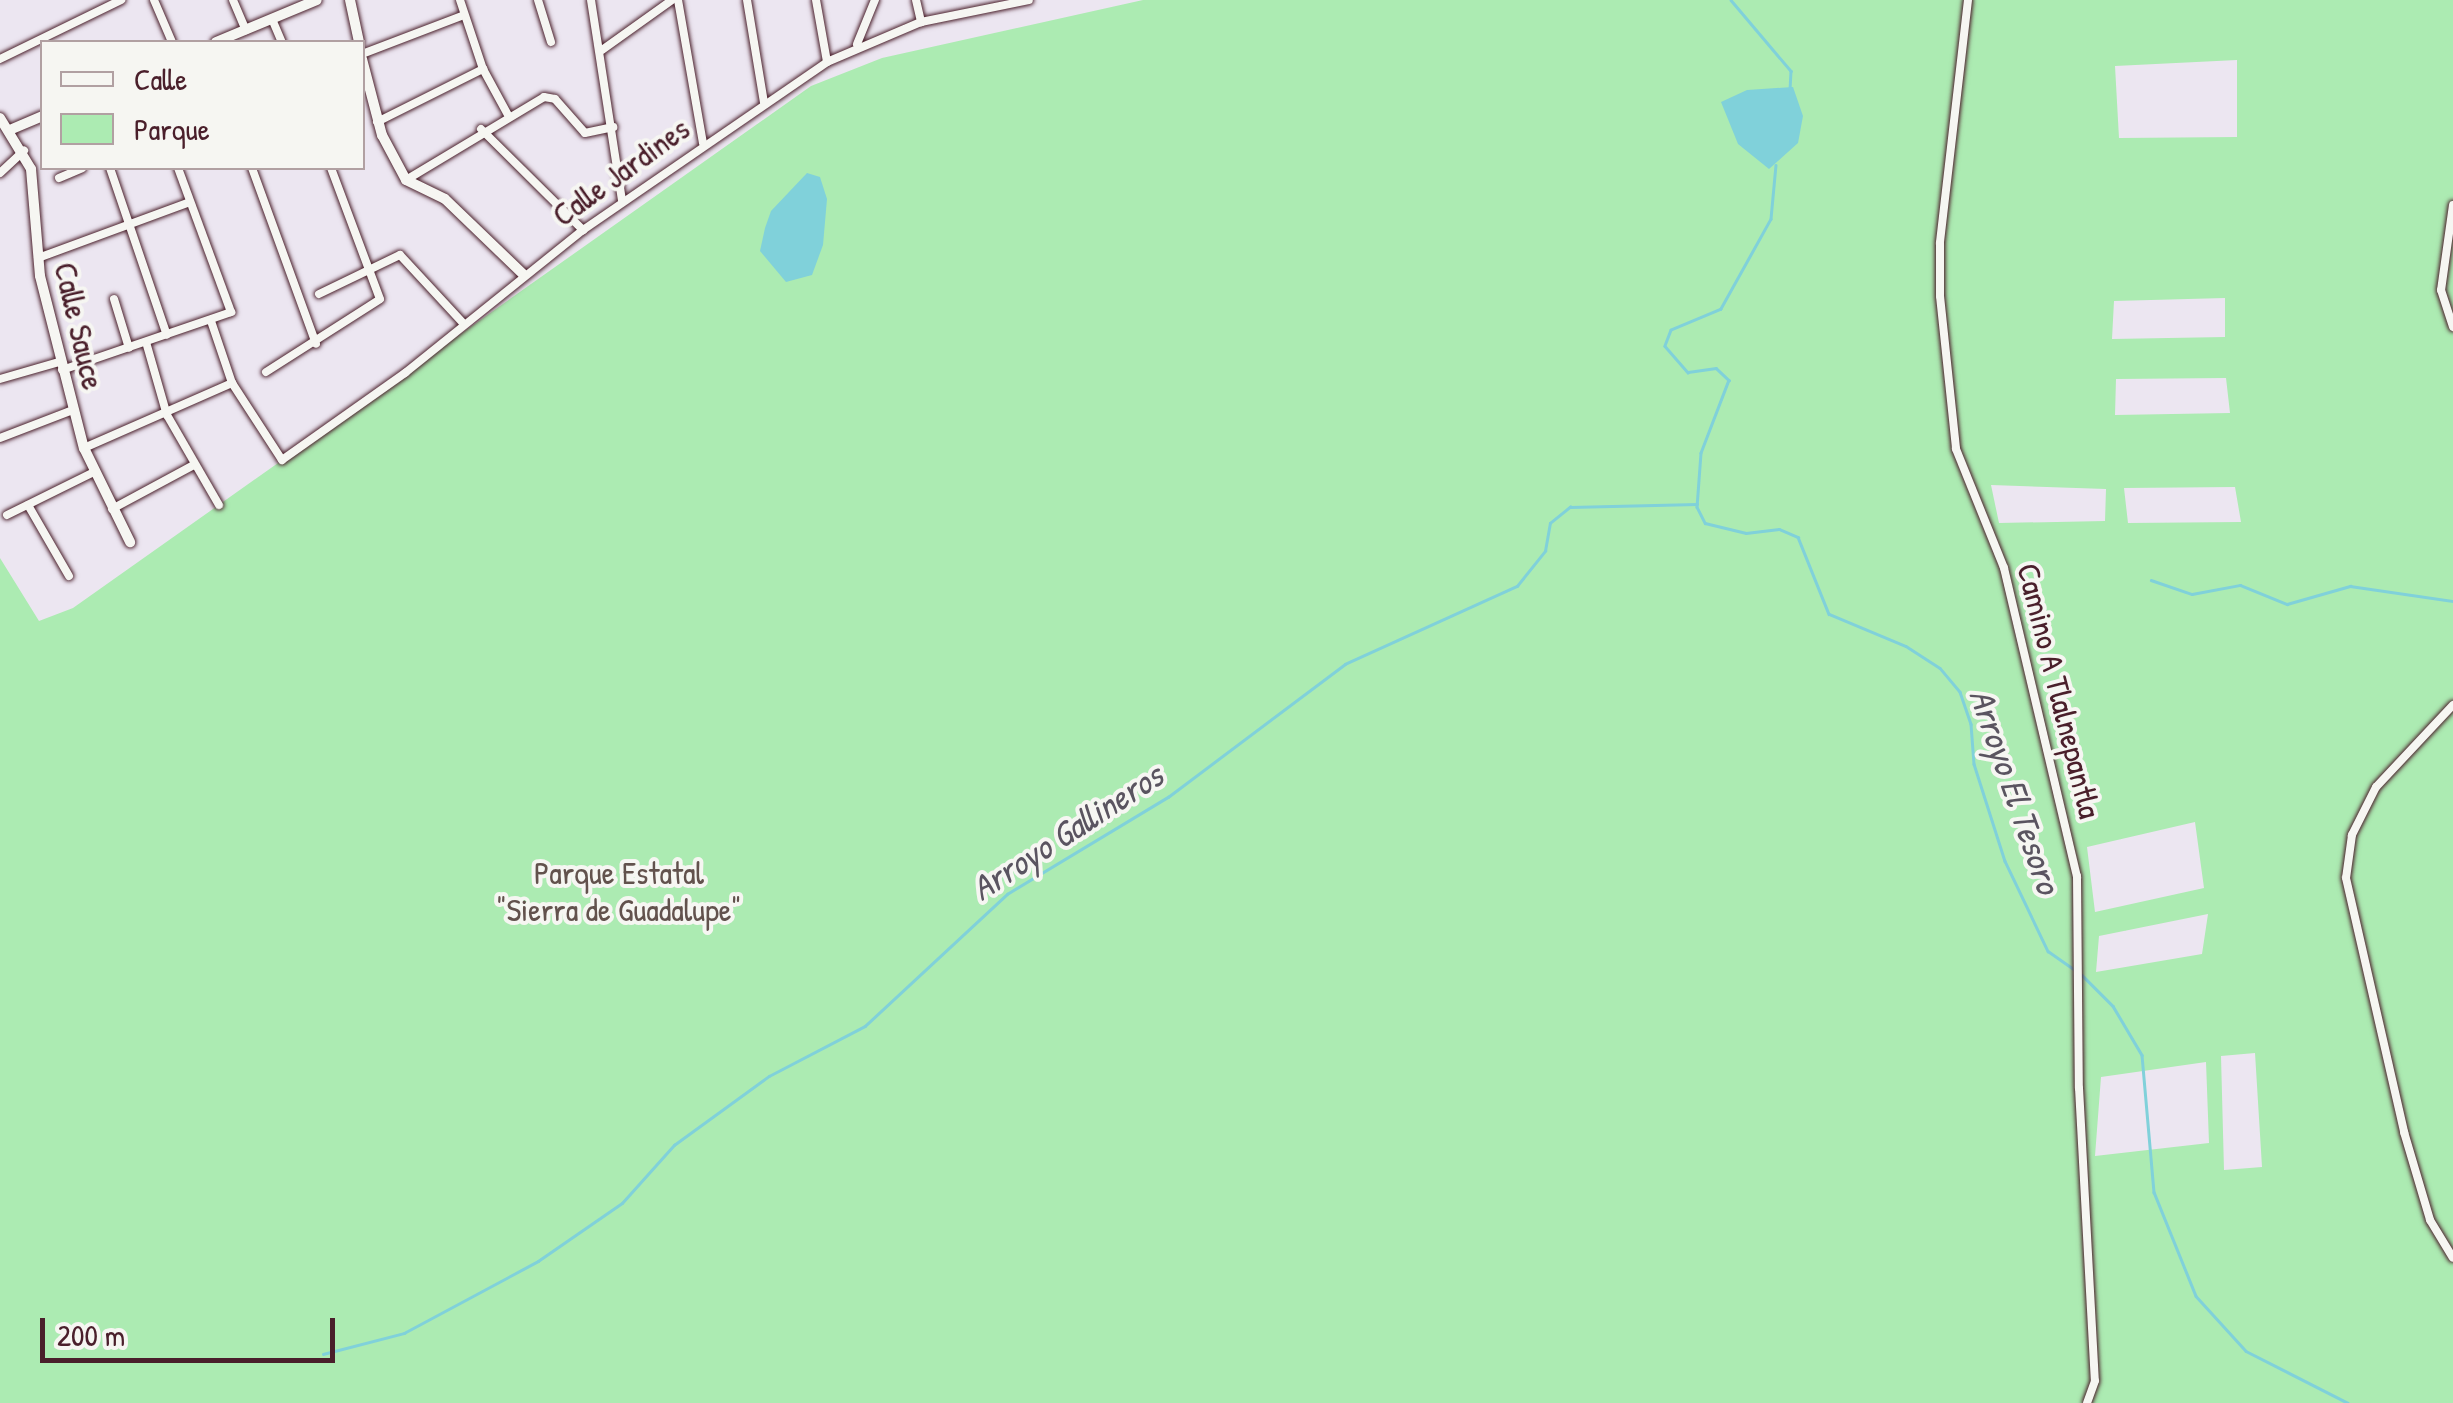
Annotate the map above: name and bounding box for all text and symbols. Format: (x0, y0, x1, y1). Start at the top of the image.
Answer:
legend (40, 40, 365, 170)
text: Calle (134, 59, 187, 99)
text: Parque (134, 109, 210, 149)
street label: Calle Jardines (545, 109, 697, 235)
street label: Calle Sauce (46, 259, 112, 393)
street label: Camino A Tlalnepantla (2009, 560, 2109, 822)
water label: Arroyo El Tesoro (1960, 683, 2070, 899)
water label: Arroyo Gallineros (964, 755, 1170, 909)
park label: Parque Estatal "Sierra de Guadalupe" (497, 855, 741, 930)
scale bar (45, 1298, 340, 1360)
text: 200 m (57, 1315, 125, 1355)

